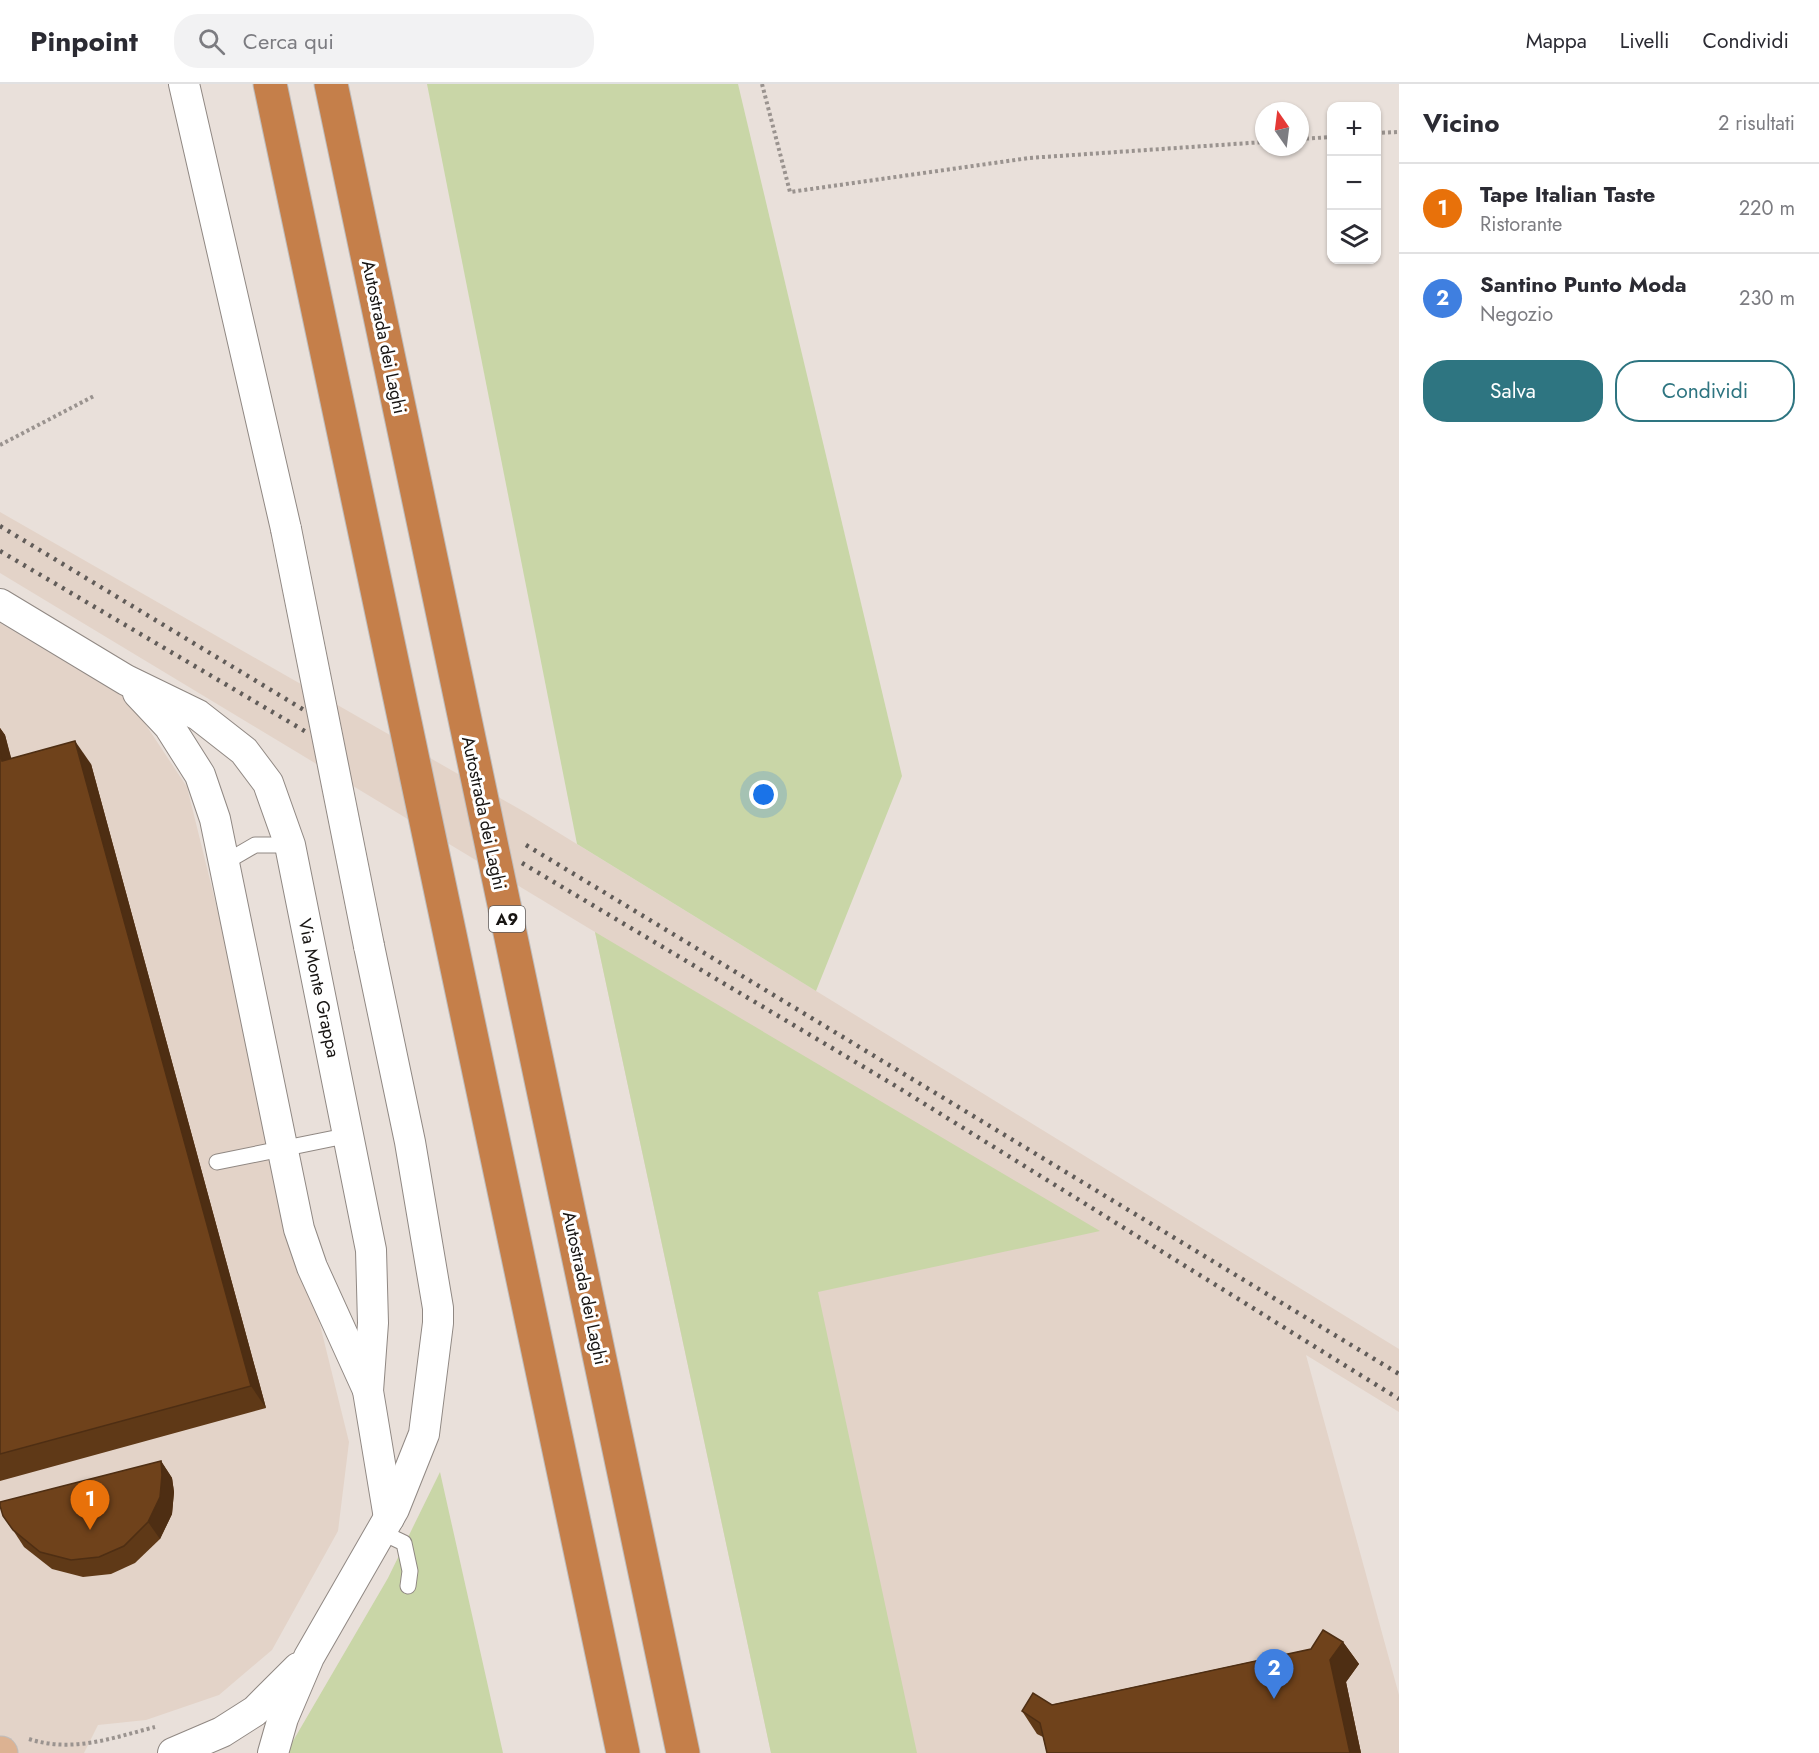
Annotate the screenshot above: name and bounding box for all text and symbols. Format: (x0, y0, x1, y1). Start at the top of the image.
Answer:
search box (174, 14, 594, 68)
text: Pinpoint (30, 21, 138, 62)
icon: search (195, 25, 228, 58)
text: Cerca qui (243, 25, 334, 57)
text: Mappa (1526, 26, 1587, 56)
text: Livelli (1620, 26, 1670, 56)
text: Condividi (1703, 26, 1789, 56)
north arrow (1255, 102, 1309, 156)
map controls (1327, 102, 1381, 264)
button: + (1327, 102, 1381, 156)
text: Vicino (1423, 104, 1500, 142)
text: 2 risultati (1718, 109, 1795, 138)
button: − (1327, 156, 1381, 210)
text: Tape Italian Taste (1480, 178, 1655, 210)
text: 1 (1437, 194, 1448, 223)
text: 220 m (1739, 194, 1795, 223)
button: layers (1327, 210, 1381, 264)
text: Ristorante (1480, 210, 1562, 239)
street label: Autostrada dei Laghi (355, 258, 413, 416)
text: Santino Punto Moda (1480, 268, 1687, 300)
text: 2 (1436, 284, 1449, 313)
text: 230 m (1739, 284, 1795, 313)
text: Negozio (1480, 300, 1553, 329)
button: Salva (1423, 360, 1603, 422)
button: Condividi (1615, 360, 1795, 422)
street label: Autostrada dei Laghi (455, 734, 513, 892)
your location (749, 780, 778, 809)
road number: A9 (489, 906, 525, 932)
street label: Via Monte Grappa (292, 916, 346, 1060)
street label: Autostrada dei Laghi (556, 1209, 614, 1367)
pin: 1 (70, 1480, 110, 1530)
pin: 2 (1254, 1650, 1294, 1699)

